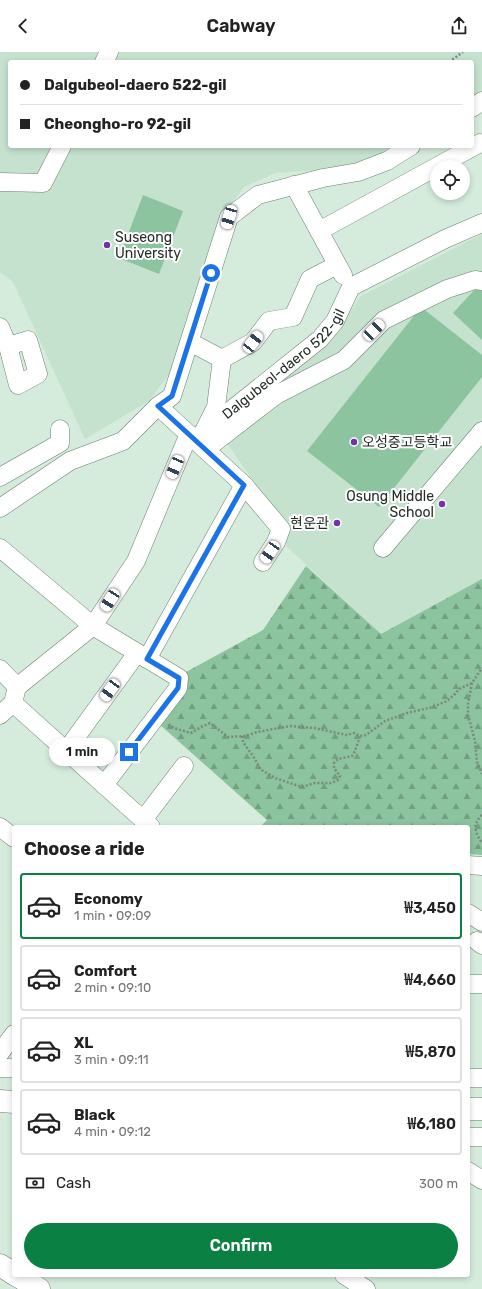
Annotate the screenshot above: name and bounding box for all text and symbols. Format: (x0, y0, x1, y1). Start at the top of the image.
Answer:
icon: back (12, 15, 34, 37)
text: Cabway (206, 15, 276, 37)
icon: share (448, 15, 470, 37)
text: Dalgubeol-daero 522-gil (44, 76, 227, 94)
text: Cheongho-ro 92-gil (44, 115, 191, 133)
map controls (430, 160, 470, 200)
button: locate (430, 160, 470, 200)
car (220, 204, 238, 230)
place label: Suseong University (115, 229, 181, 262)
marker: Suseong University (102, 240, 112, 250)
route start (202, 264, 220, 282)
street label: Dalgubeol-daero 522-gil (219, 306, 349, 423)
car (361, 317, 387, 343)
car (241, 329, 265, 355)
place label: 오성중고등학교 (362, 434, 452, 451)
marker: 오성중고등학교 (349, 437, 359, 447)
car (165, 454, 185, 480)
place label: Osung Middle School (346, 488, 434, 521)
marker: Osung Middle School (437, 499, 447, 509)
place label: 현운관 (290, 515, 329, 532)
marker: 현운관 (332, 518, 342, 528)
car (258, 539, 282, 565)
car (98, 587, 122, 613)
car (98, 677, 122, 703)
callout: 1 min (49, 738, 115, 766)
route end (120, 743, 138, 761)
text: 1 min (66, 744, 98, 759)
text: Choose a ride (24, 838, 145, 860)
icon: car (26, 888, 62, 924)
text: Economy (74, 890, 143, 908)
text: ₩3,450 (404, 899, 456, 917)
text: 1 min · 09:09 (74, 908, 151, 923)
icon: car (26, 960, 62, 996)
text: Comfort (74, 962, 137, 980)
text: ₩4,660 (404, 971, 456, 989)
text: 2 min · 09:10 (74, 980, 151, 995)
icon: car (26, 1032, 62, 1068)
text: XL (74, 1034, 93, 1052)
text: ₩5,870 (406, 1043, 456, 1061)
text: 3 min · 09:11 (74, 1052, 149, 1067)
icon: car (26, 1104, 62, 1140)
text: Black (74, 1106, 115, 1124)
text: ₩6,180 (407, 1115, 456, 1133)
text: 4 min · 09:12 (74, 1124, 151, 1139)
icon: cash (24, 1172, 46, 1194)
text: Cash (56, 1174, 91, 1192)
text: 300 m (419, 1176, 458, 1191)
button: Confirm (24, 1223, 458, 1269)

